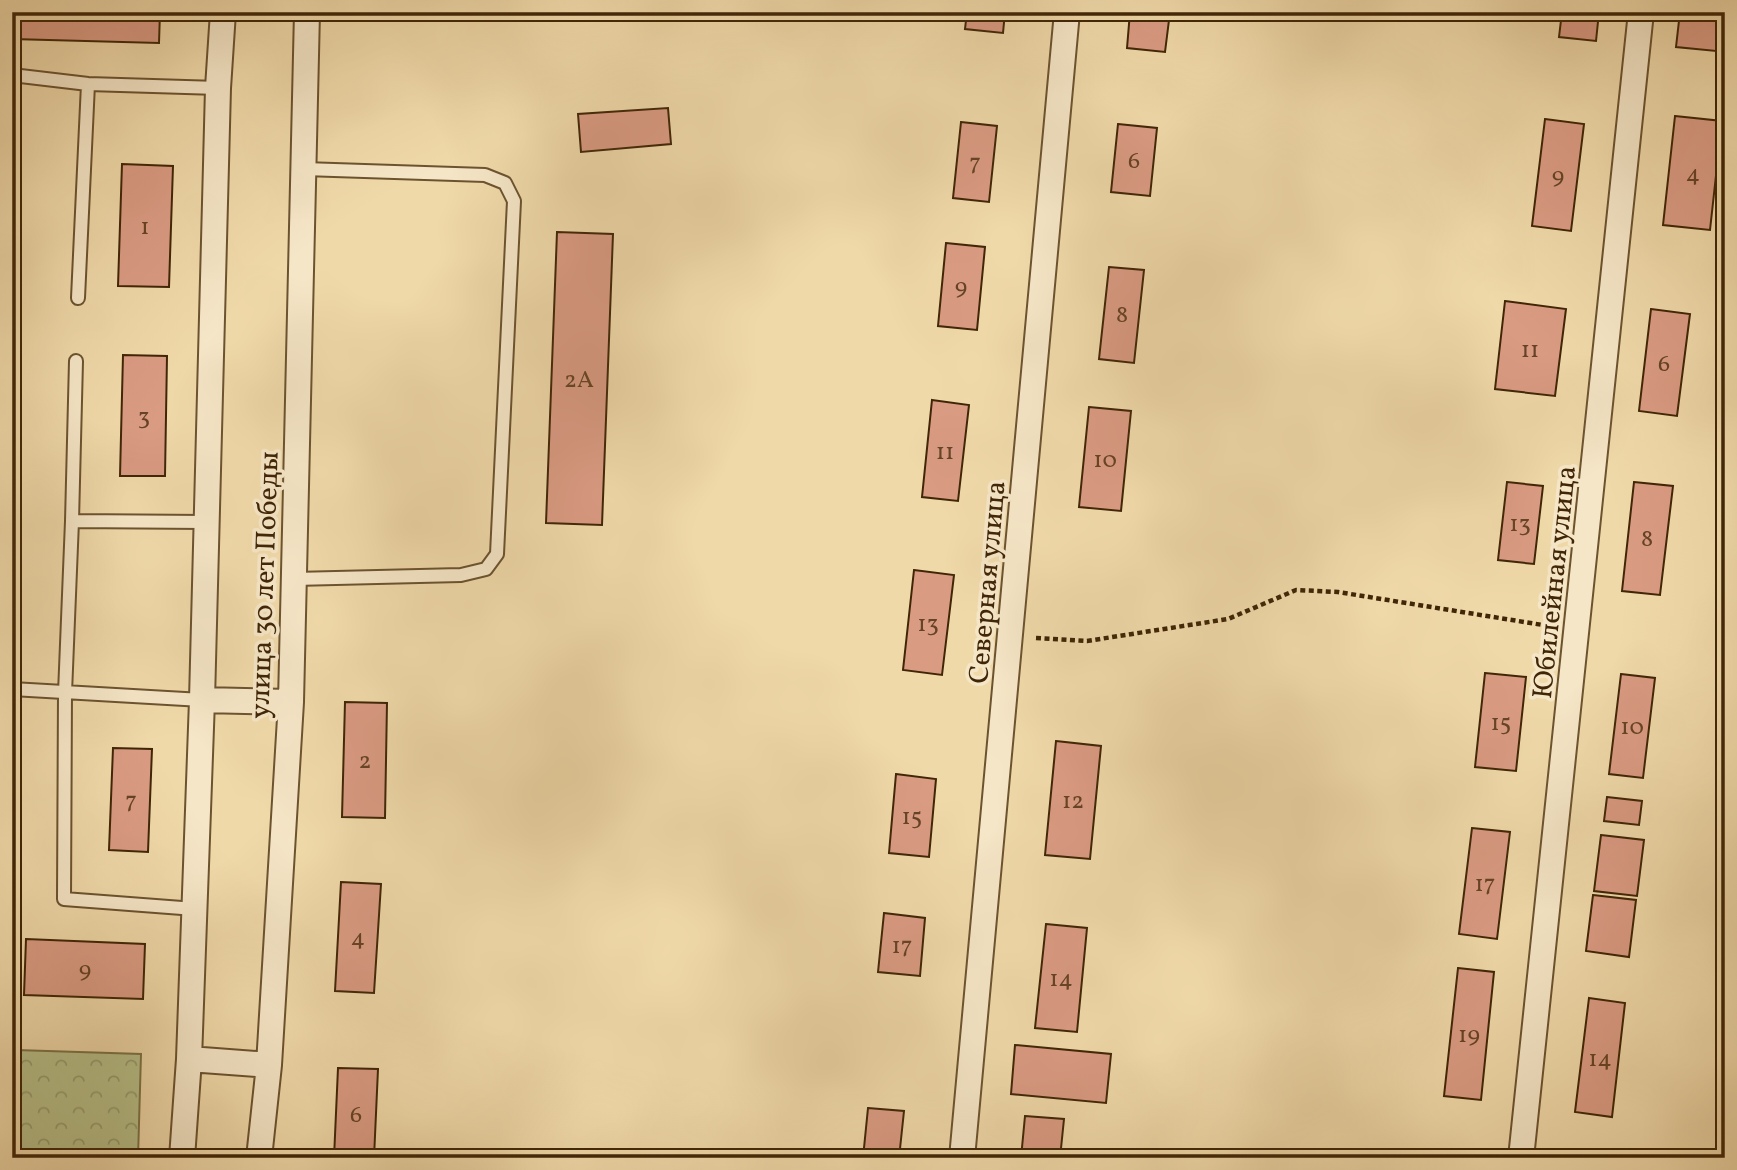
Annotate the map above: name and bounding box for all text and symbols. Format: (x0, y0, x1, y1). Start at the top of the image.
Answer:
house number: 6 (1128, 145, 1140, 179)
house number: 7 (969, 147, 981, 181)
house number: 4 (1686, 158, 1700, 192)
house number: 9 (1552, 160, 1564, 194)
house number: 1 (140, 211, 150, 245)
house number: 9 (955, 271, 967, 305)
house number: 8 (1116, 299, 1128, 333)
house number: 11 (1521, 334, 1539, 368)
house number: 6 (1658, 348, 1670, 382)
house number: 2А (564, 364, 594, 398)
house number: 3 (138, 401, 150, 435)
house number: 11 (936, 436, 954, 470)
house number: 10 (1093, 444, 1117, 478)
street label: улица 30 лет Победы (241, 451, 290, 719)
street label: Юбилейная улица (1524, 464, 1587, 701)
street label: Северная улица (960, 479, 1017, 685)
house number: 13 (1509, 508, 1531, 542)
house number: 8 (1641, 523, 1653, 557)
house number: 13 (917, 608, 939, 642)
house number: 15 (1491, 707, 1511, 741)
house number: 10 (1620, 711, 1644, 745)
house number: 2 (359, 745, 371, 779)
house number: 7 (125, 785, 137, 819)
house number: 12 (1062, 785, 1084, 819)
house number: 15 (902, 801, 922, 835)
house number: 17 (1475, 868, 1495, 902)
house number: 4 (351, 922, 365, 956)
house number: 17 (892, 930, 912, 964)
house number: 9 (79, 954, 91, 988)
house number: 14 (1049, 963, 1073, 997)
house number: 19 (1458, 1019, 1480, 1053)
house number: 14 (1588, 1043, 1612, 1077)
house number: 6 (350, 1099, 362, 1133)

